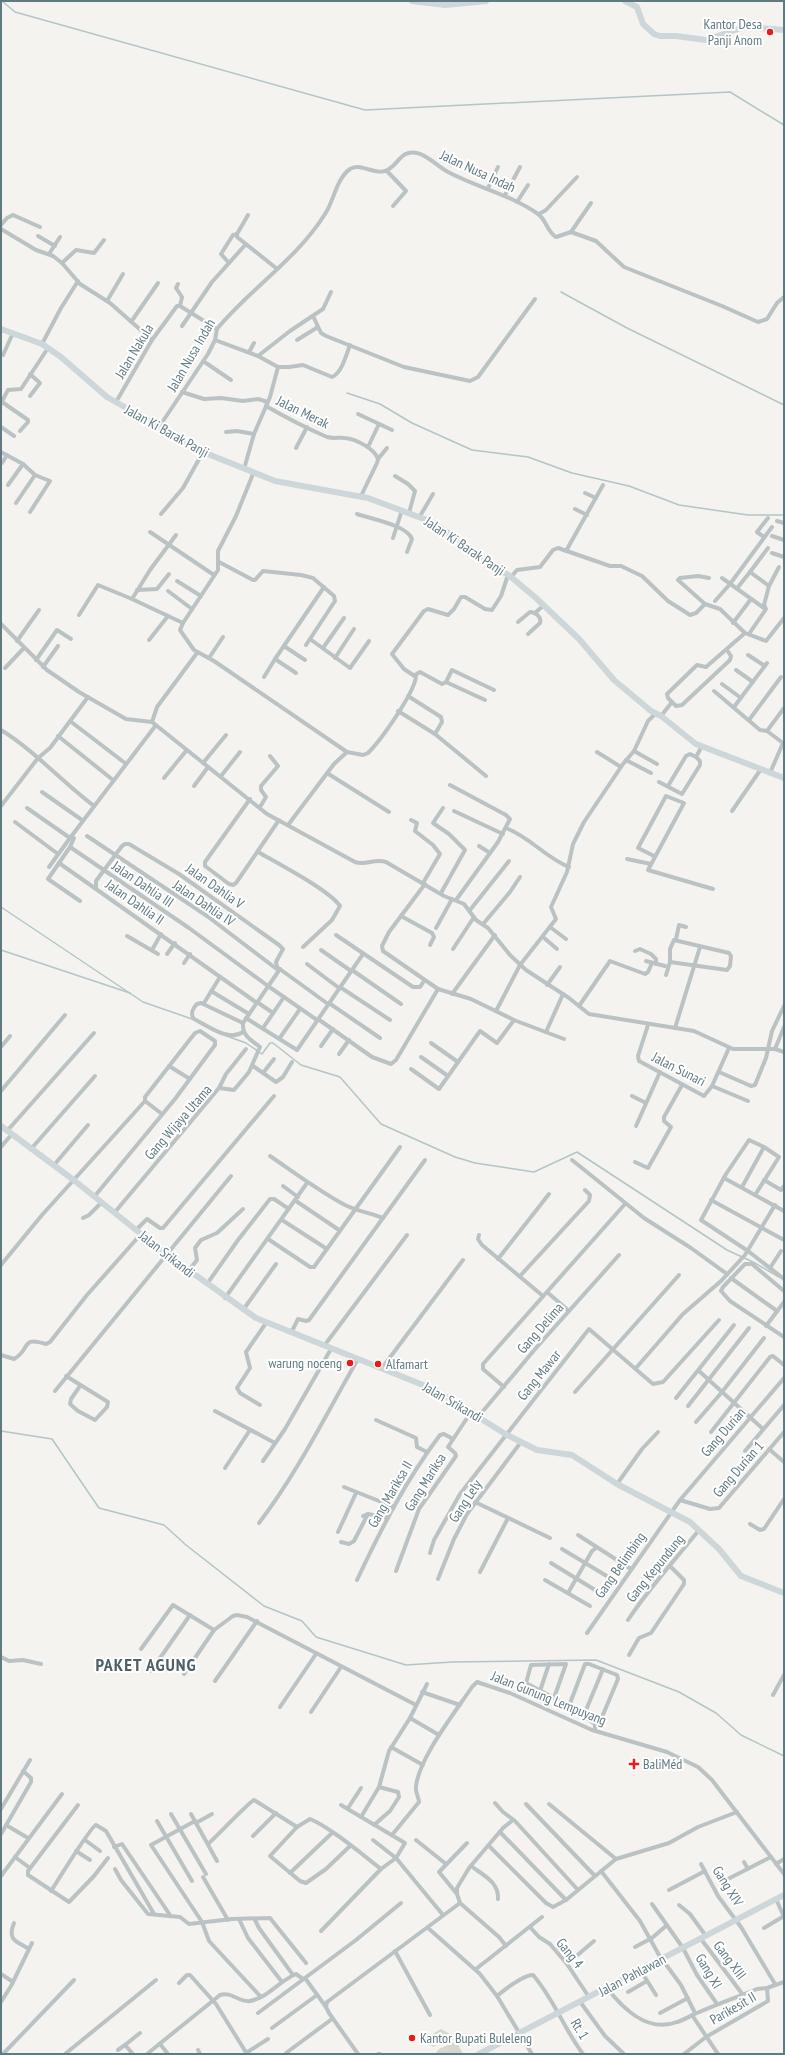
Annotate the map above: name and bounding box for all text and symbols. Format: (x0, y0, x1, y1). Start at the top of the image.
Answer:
place label: Kantor Desa Panji Anom (704, 15, 762, 49)
marker: Kantor Desa Panji Anom (765, 27, 775, 37)
street label: Jalan Nusa Indah (437, 145, 519, 196)
street label: Jalan Nusa Indah (162, 315, 219, 395)
street label: Jalan Nakula (110, 320, 157, 382)
street label: Jalan Merak (273, 391, 333, 433)
street label: Jalan Ki Barak Panji (121, 400, 212, 461)
street label: Jalan Ki Barak Panji (420, 512, 509, 580)
street label: Jalan Dahlia III (109, 857, 177, 911)
street label: Jalan Dahlia V (182, 859, 248, 913)
street label: Jalan Dahlia IV (169, 875, 239, 931)
street label: Jalan Dahlia II (103, 876, 167, 928)
street label: Jalan Sunari (648, 1047, 709, 1090)
street label: Gang Wijaya Utama (140, 1081, 216, 1163)
street label: Jalan Srikandi (135, 1226, 199, 1281)
street label: Gang Delima (513, 1299, 567, 1357)
street label: Gang Mawar (513, 1346, 565, 1404)
place label: warung noceng (268, 1354, 342, 1372)
place label: Alfamart (386, 1355, 428, 1373)
marker: warung noceng (345, 1358, 355, 1368)
marker: Alfamart (373, 1359, 383, 1369)
street label: Jalan Srikandi (419, 1377, 486, 1426)
street label: Gang Durian (697, 1404, 749, 1460)
street label: Gang Durian 1 (709, 1437, 767, 1501)
street label: Gang Mariksa (400, 1450, 450, 1514)
street label: Gang Mariksa II (364, 1457, 416, 1531)
street label: Gang Lely (445, 1476, 486, 1526)
street label: Gang Belimbing (591, 1528, 649, 1602)
street label: Gang Kepundung (622, 1530, 688, 1606)
district label: PAKET AGUNG (95, 1653, 197, 1676)
street label: Jalan Gunung Lempuyang (488, 1666, 609, 1729)
place label: BaliMéd (643, 1755, 682, 1773)
marker: BaliMéd (628, 1758, 640, 1770)
street label: Gang XIV (709, 1863, 748, 1910)
street label: Gang 4 (552, 1934, 588, 1972)
street label: Gang XIII (710, 1937, 750, 1983)
street label: Jalan Pahlawan (594, 1950, 669, 2001)
street label: Gang XI (692, 1950, 726, 1992)
street label: Parikesit II (707, 1988, 759, 2028)
street label: Rt. 1 (567, 2015, 593, 2043)
place label: Kantor Bupati Buleleng (420, 2029, 532, 2047)
marker: Kantor Bupati Buleleng (407, 2033, 417, 2043)

